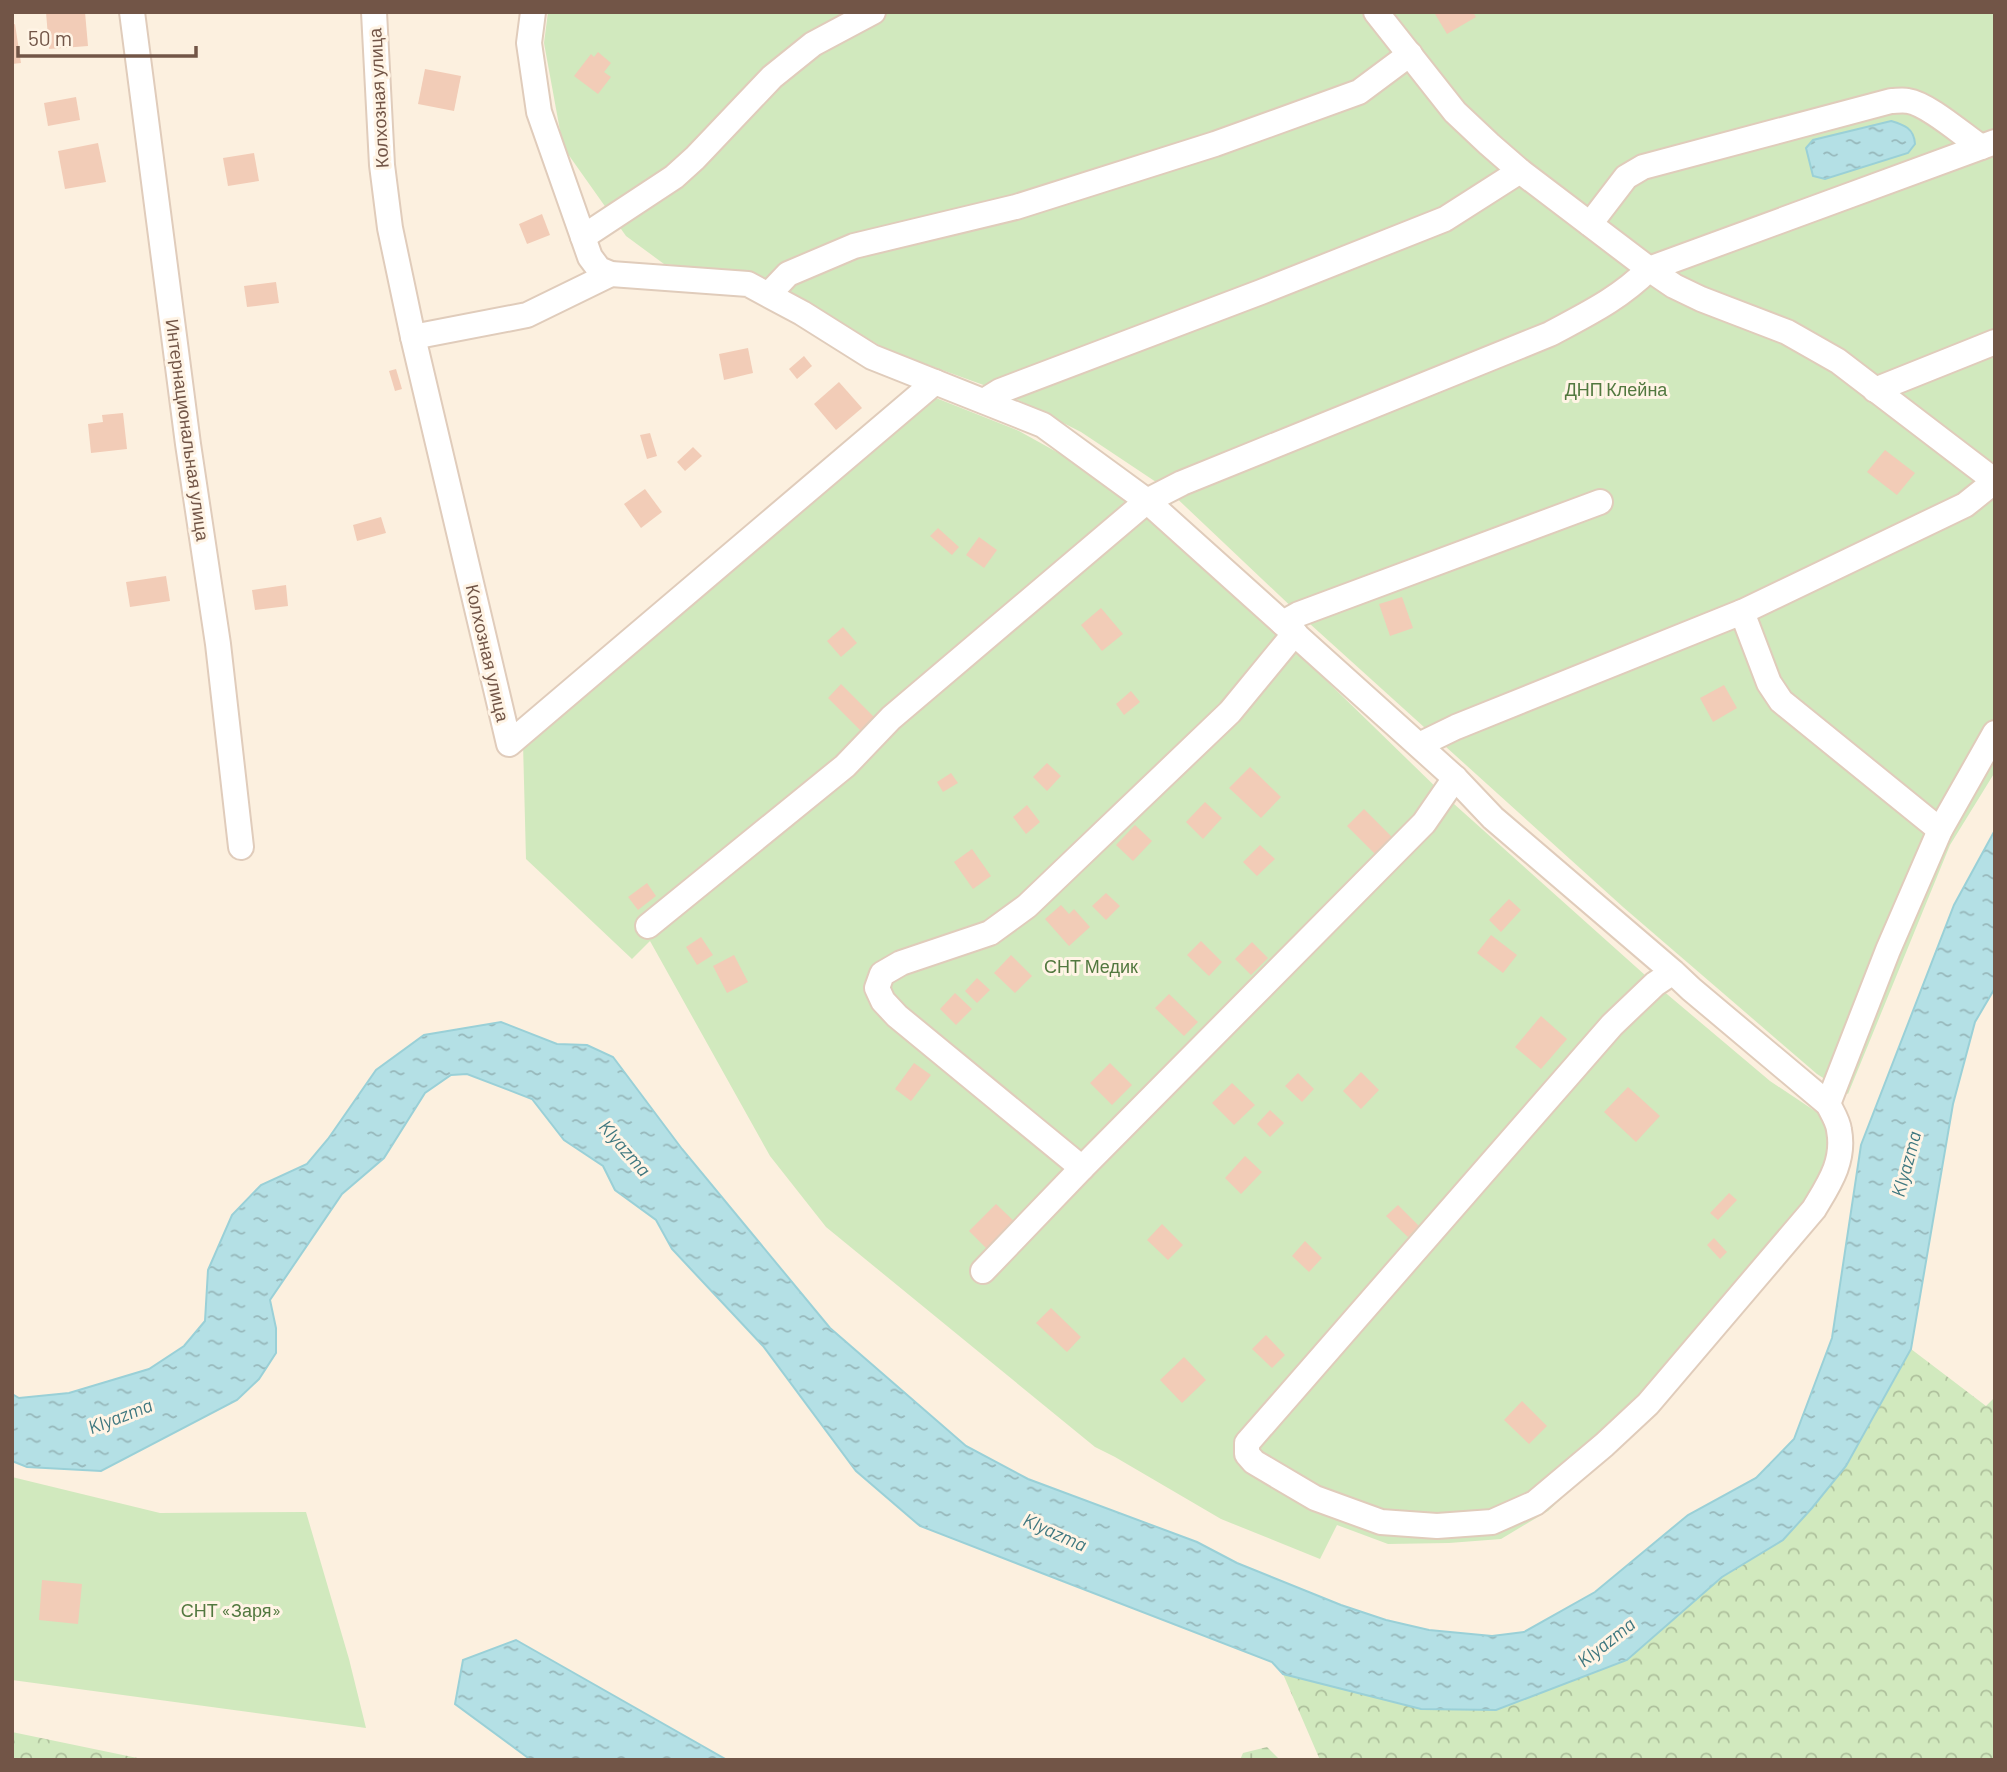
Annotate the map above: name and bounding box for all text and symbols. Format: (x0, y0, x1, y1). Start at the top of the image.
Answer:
scale bar (18, 14, 196, 58)
text: 50 m (28, 25, 72, 50)
street label: Колхозная улица (363, 26, 393, 169)
street label: Интернациональная улица (162, 317, 215, 543)
park label: ДНП Клейна (1565, 378, 1668, 400)
street label: Колхозная улица (461, 582, 515, 725)
park label: СНТ Медик (1044, 955, 1138, 977)
water label: Klyazma (595, 1115, 656, 1181)
water label: Klyazma (1886, 1128, 1925, 1199)
water label: Klyazma (84, 1393, 155, 1438)
water label: Klyazma (1020, 1507, 1091, 1556)
park label: СНТ «Заря» (181, 1599, 281, 1621)
water label: Klyazma (1572, 1612, 1639, 1671)

